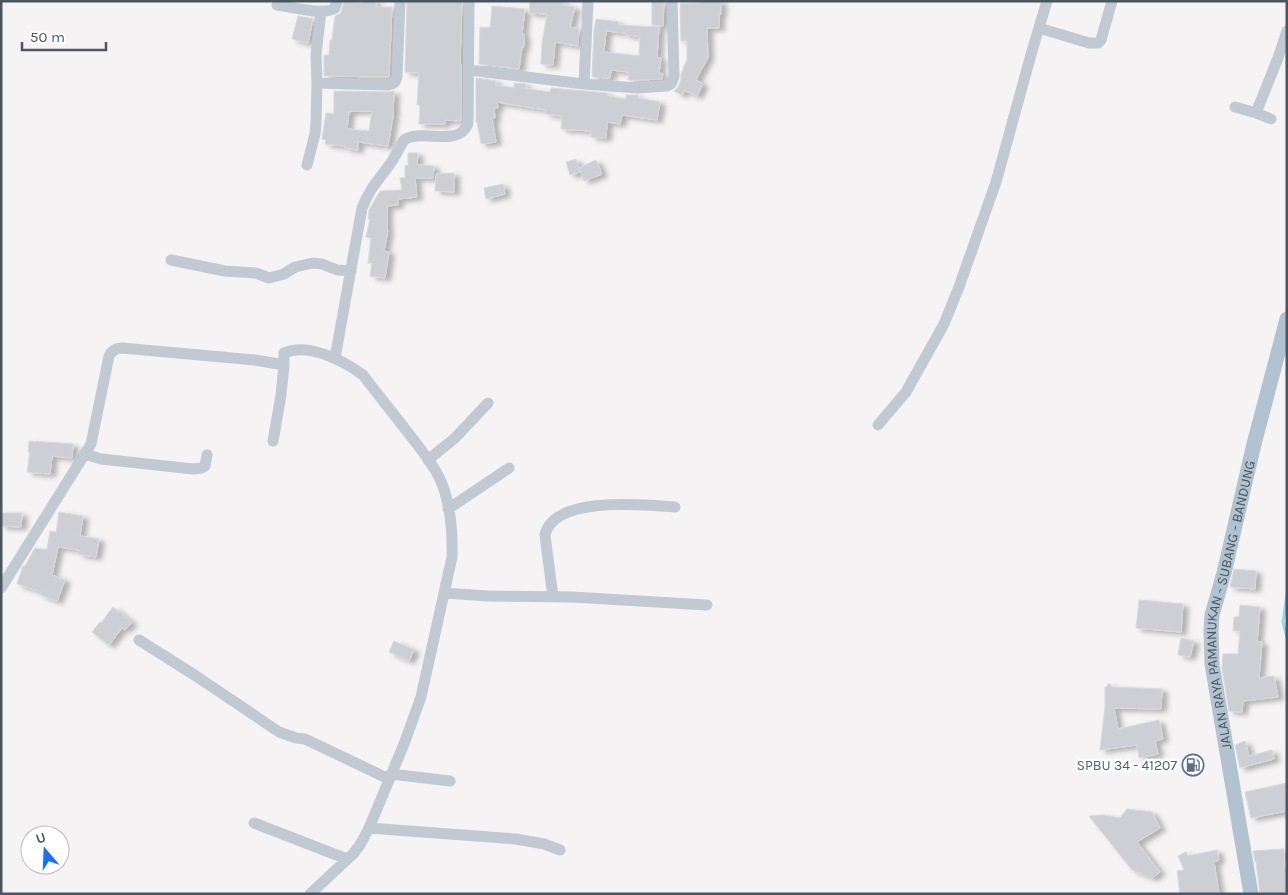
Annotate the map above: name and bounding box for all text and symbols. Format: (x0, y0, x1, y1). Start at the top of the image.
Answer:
scale bar (22, 20, 106, 52)
text: 50 m (30, 28, 65, 46)
street label: JALAN RAYA PAMANUKAN - SUBANG - BANDUNG (1202, 459, 1258, 751)
fuel station icon: SPBU 34 - 41207 (1181, 753, 1205, 777)
place label: SPBU 34 - 41207 (1077, 757, 1177, 774)
north arrow (20, 825, 70, 875)
text: U (34, 829, 48, 848)

